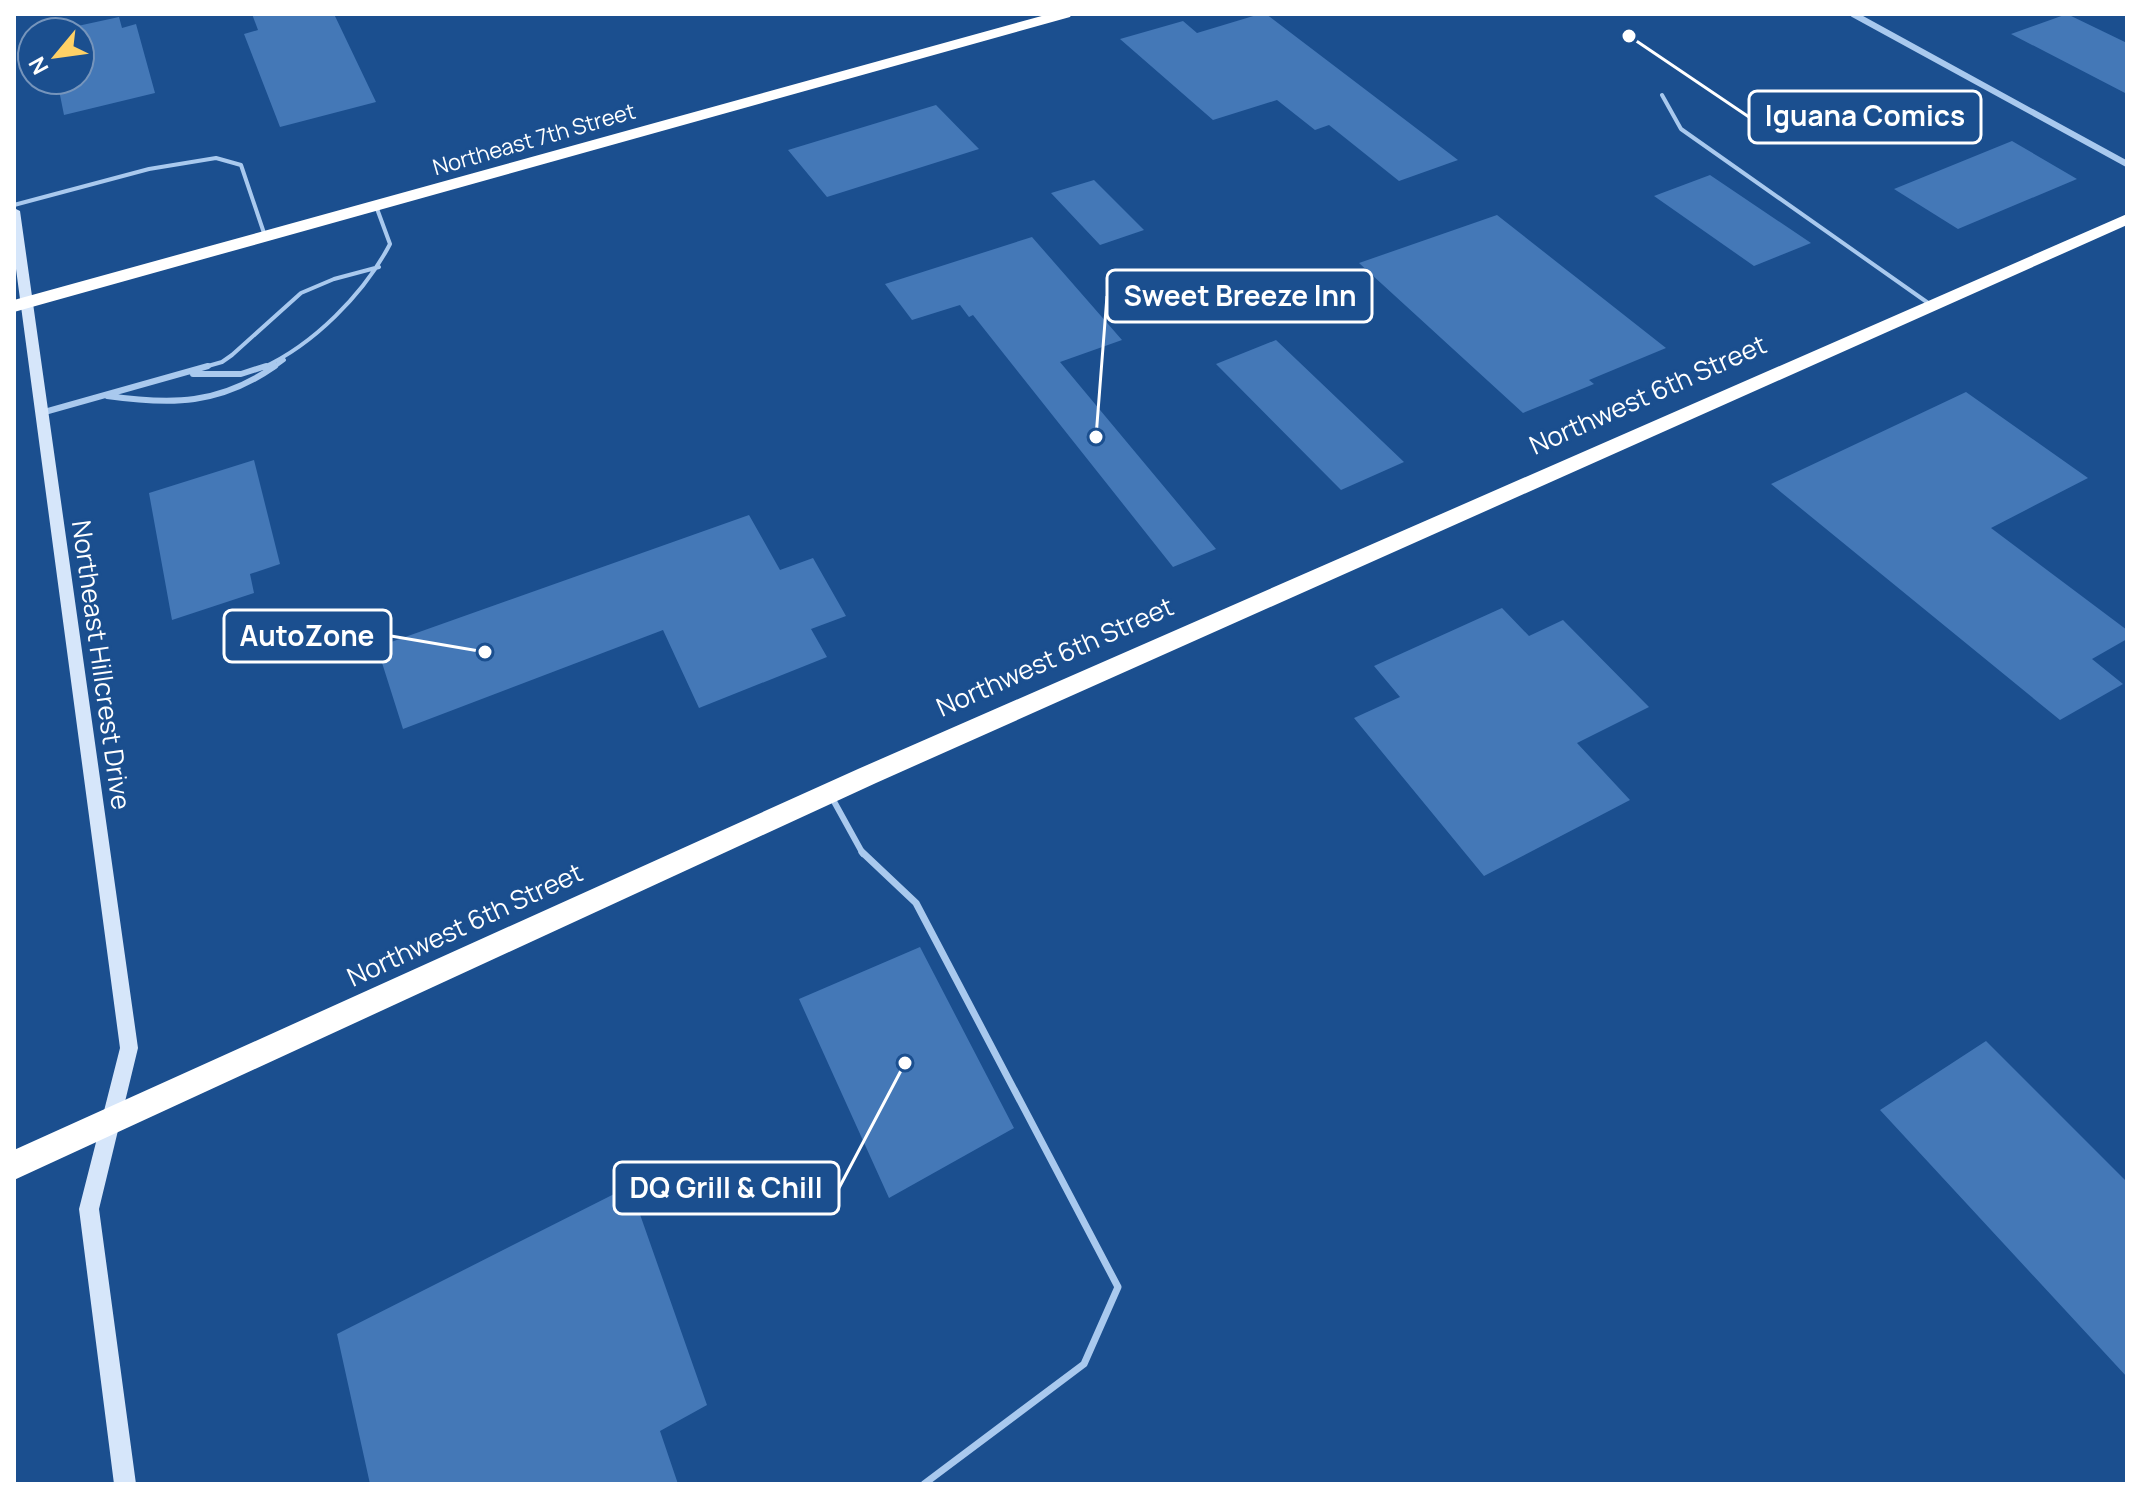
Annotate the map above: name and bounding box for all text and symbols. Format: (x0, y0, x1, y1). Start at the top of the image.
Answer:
north arrow (16, 16, 96, 96)
text: N (22, 52, 55, 80)
callout: Iguana Comics (1749, 91, 1981, 143)
street label: Northeast 7th Street (429, 96, 639, 182)
text: Iguana Comics (1765, 96, 1965, 134)
callout: Sweet Breeze Inn (1107, 270, 1372, 322)
text: Sweet Breeze Inn (1123, 276, 1357, 314)
street label: Northwest 6th Street (1523, 326, 1772, 463)
street label: Northeast Hillcrest Drive (64, 518, 140, 812)
street label: Northwest 6th Street (930, 588, 1179, 725)
callout: AutoZone (224, 610, 391, 662)
text: AutoZone (240, 616, 374, 654)
street label: Northwest 6th Street (341, 854, 588, 994)
callout: DQ Grill & Chill (614, 1162, 839, 1214)
text: DQ Grill & Chill (629, 1168, 823, 1206)

